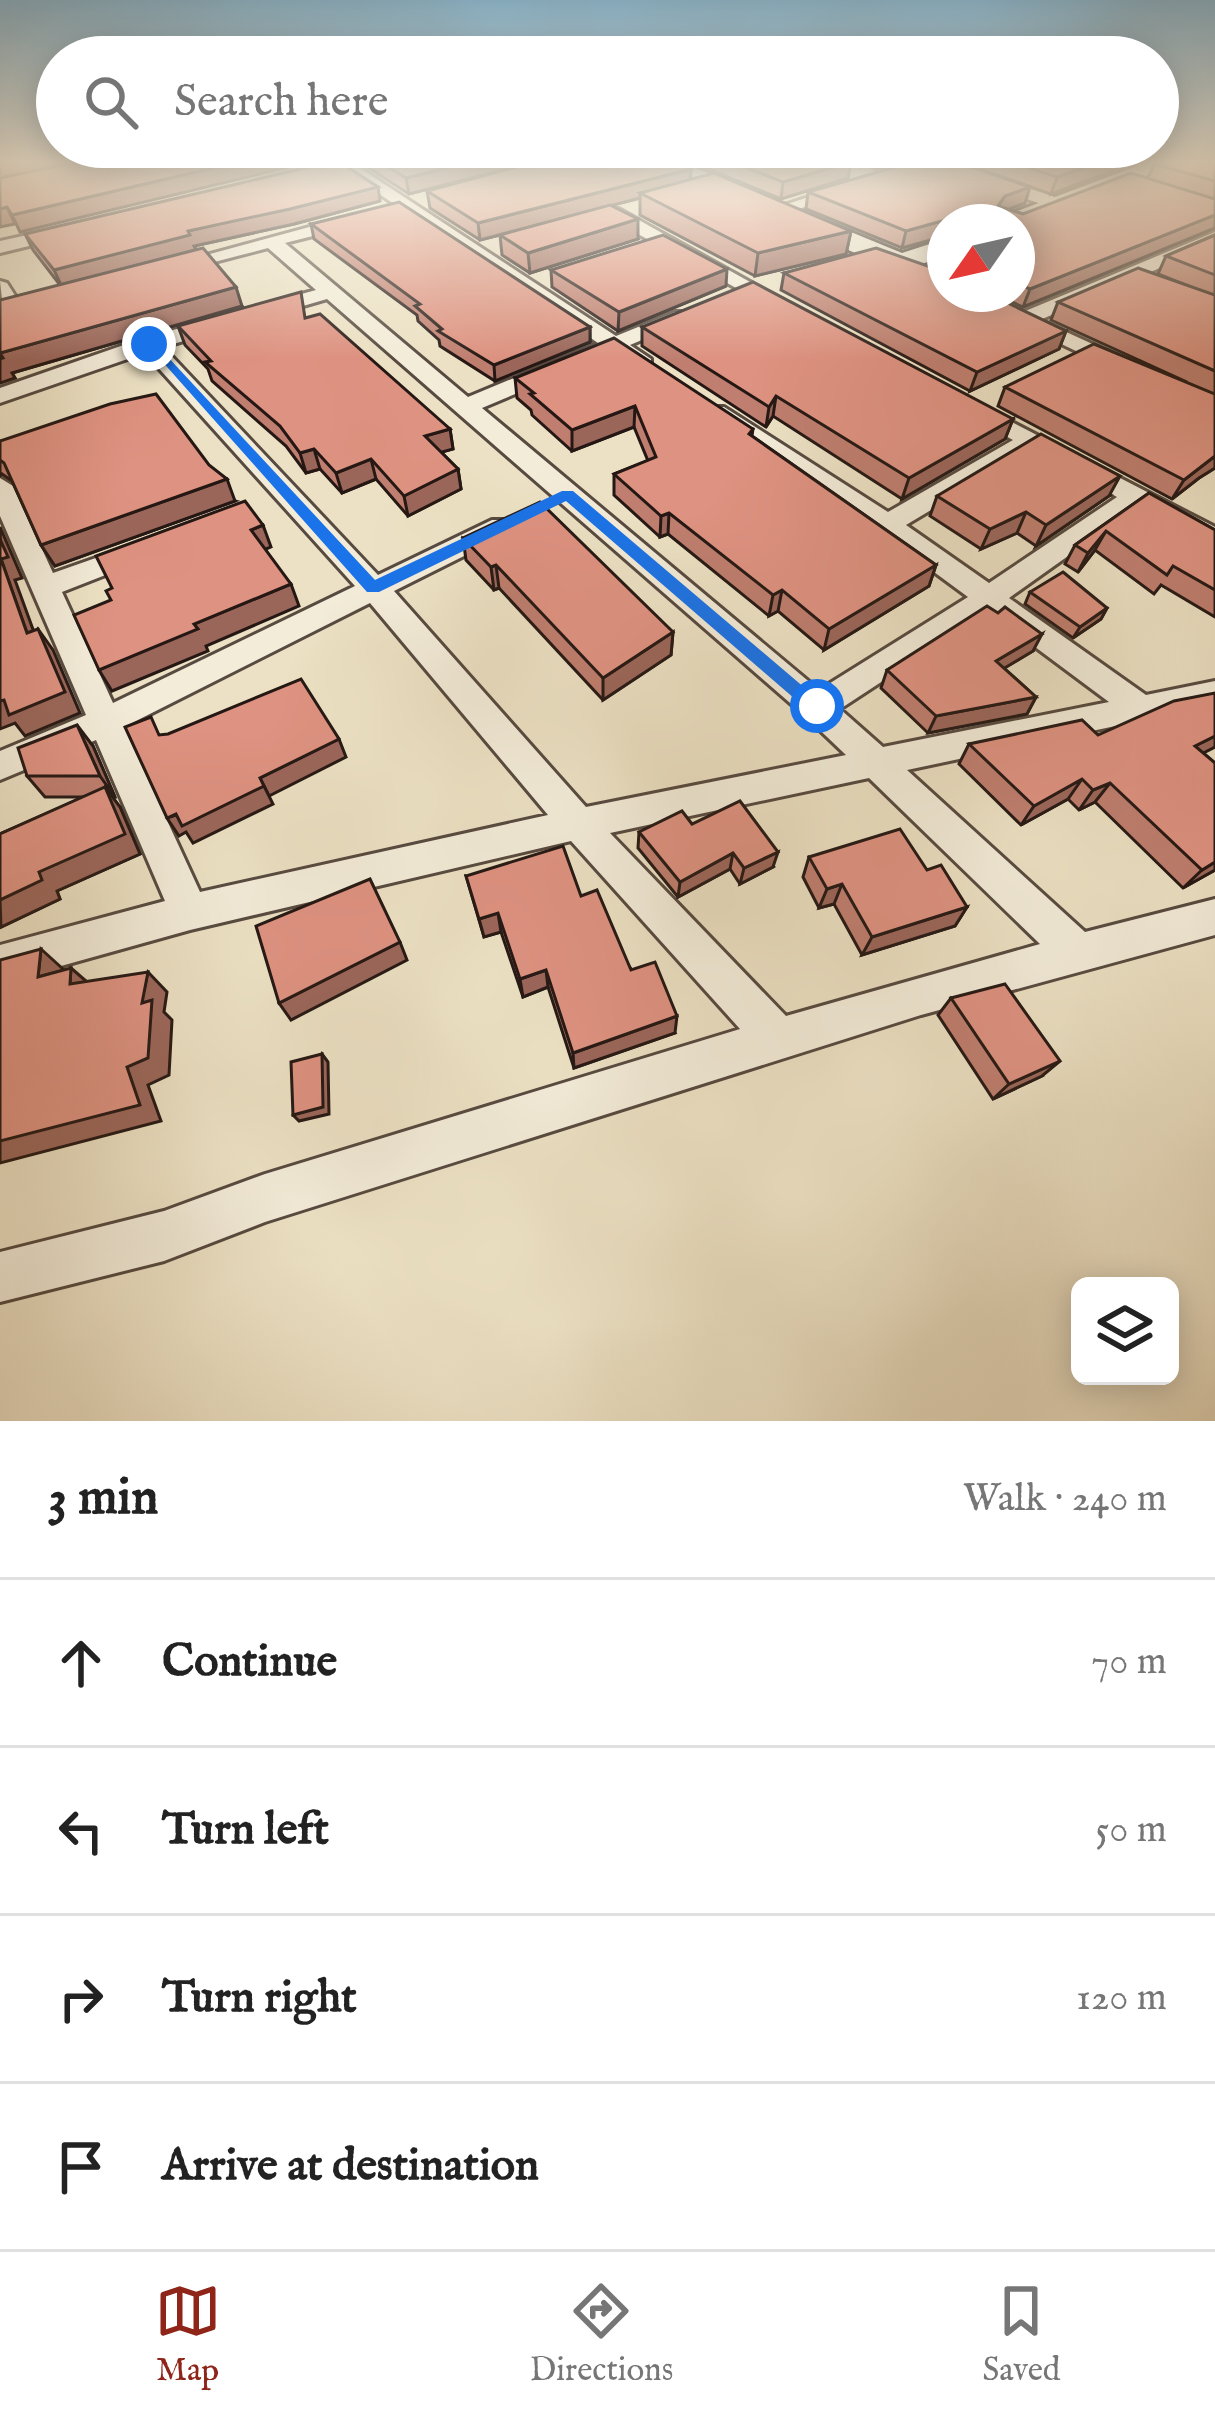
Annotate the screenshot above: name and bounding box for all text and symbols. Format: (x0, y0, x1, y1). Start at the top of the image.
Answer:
search box (36, 36, 1179, 168)
icon: search (78, 69, 144, 135)
text: Search here (174, 74, 388, 131)
north arrow (927, 204, 1035, 312)
route end (122, 317, 176, 371)
route start (790, 679, 844, 733)
map controls (1071, 1277, 1179, 1385)
button: layers (1071, 1277, 1179, 1385)
text: 3 min (48, 1467, 158, 1532)
text: Walk · 240 m (963, 1475, 1167, 1524)
icon: ahead (48, 1630, 114, 1696)
text: Continue (162, 1634, 337, 1691)
text: 70 m (1091, 1638, 1167, 1687)
icon: left (48, 1798, 114, 1864)
text: Turn left (162, 1802, 329, 1859)
text: 50 m (1095, 1806, 1167, 1855)
icon: right (48, 1966, 114, 2032)
text: Turn right (162, 1970, 357, 2027)
text: 120 m (1076, 1974, 1167, 2023)
icon: arrive (48, 2134, 114, 2200)
text: Arrive at destination (162, 2138, 539, 2195)
tab: Map (155, 2278, 221, 2392)
tab: Directions (530, 2278, 673, 2392)
tab: Saved (982, 2278, 1060, 2392)

